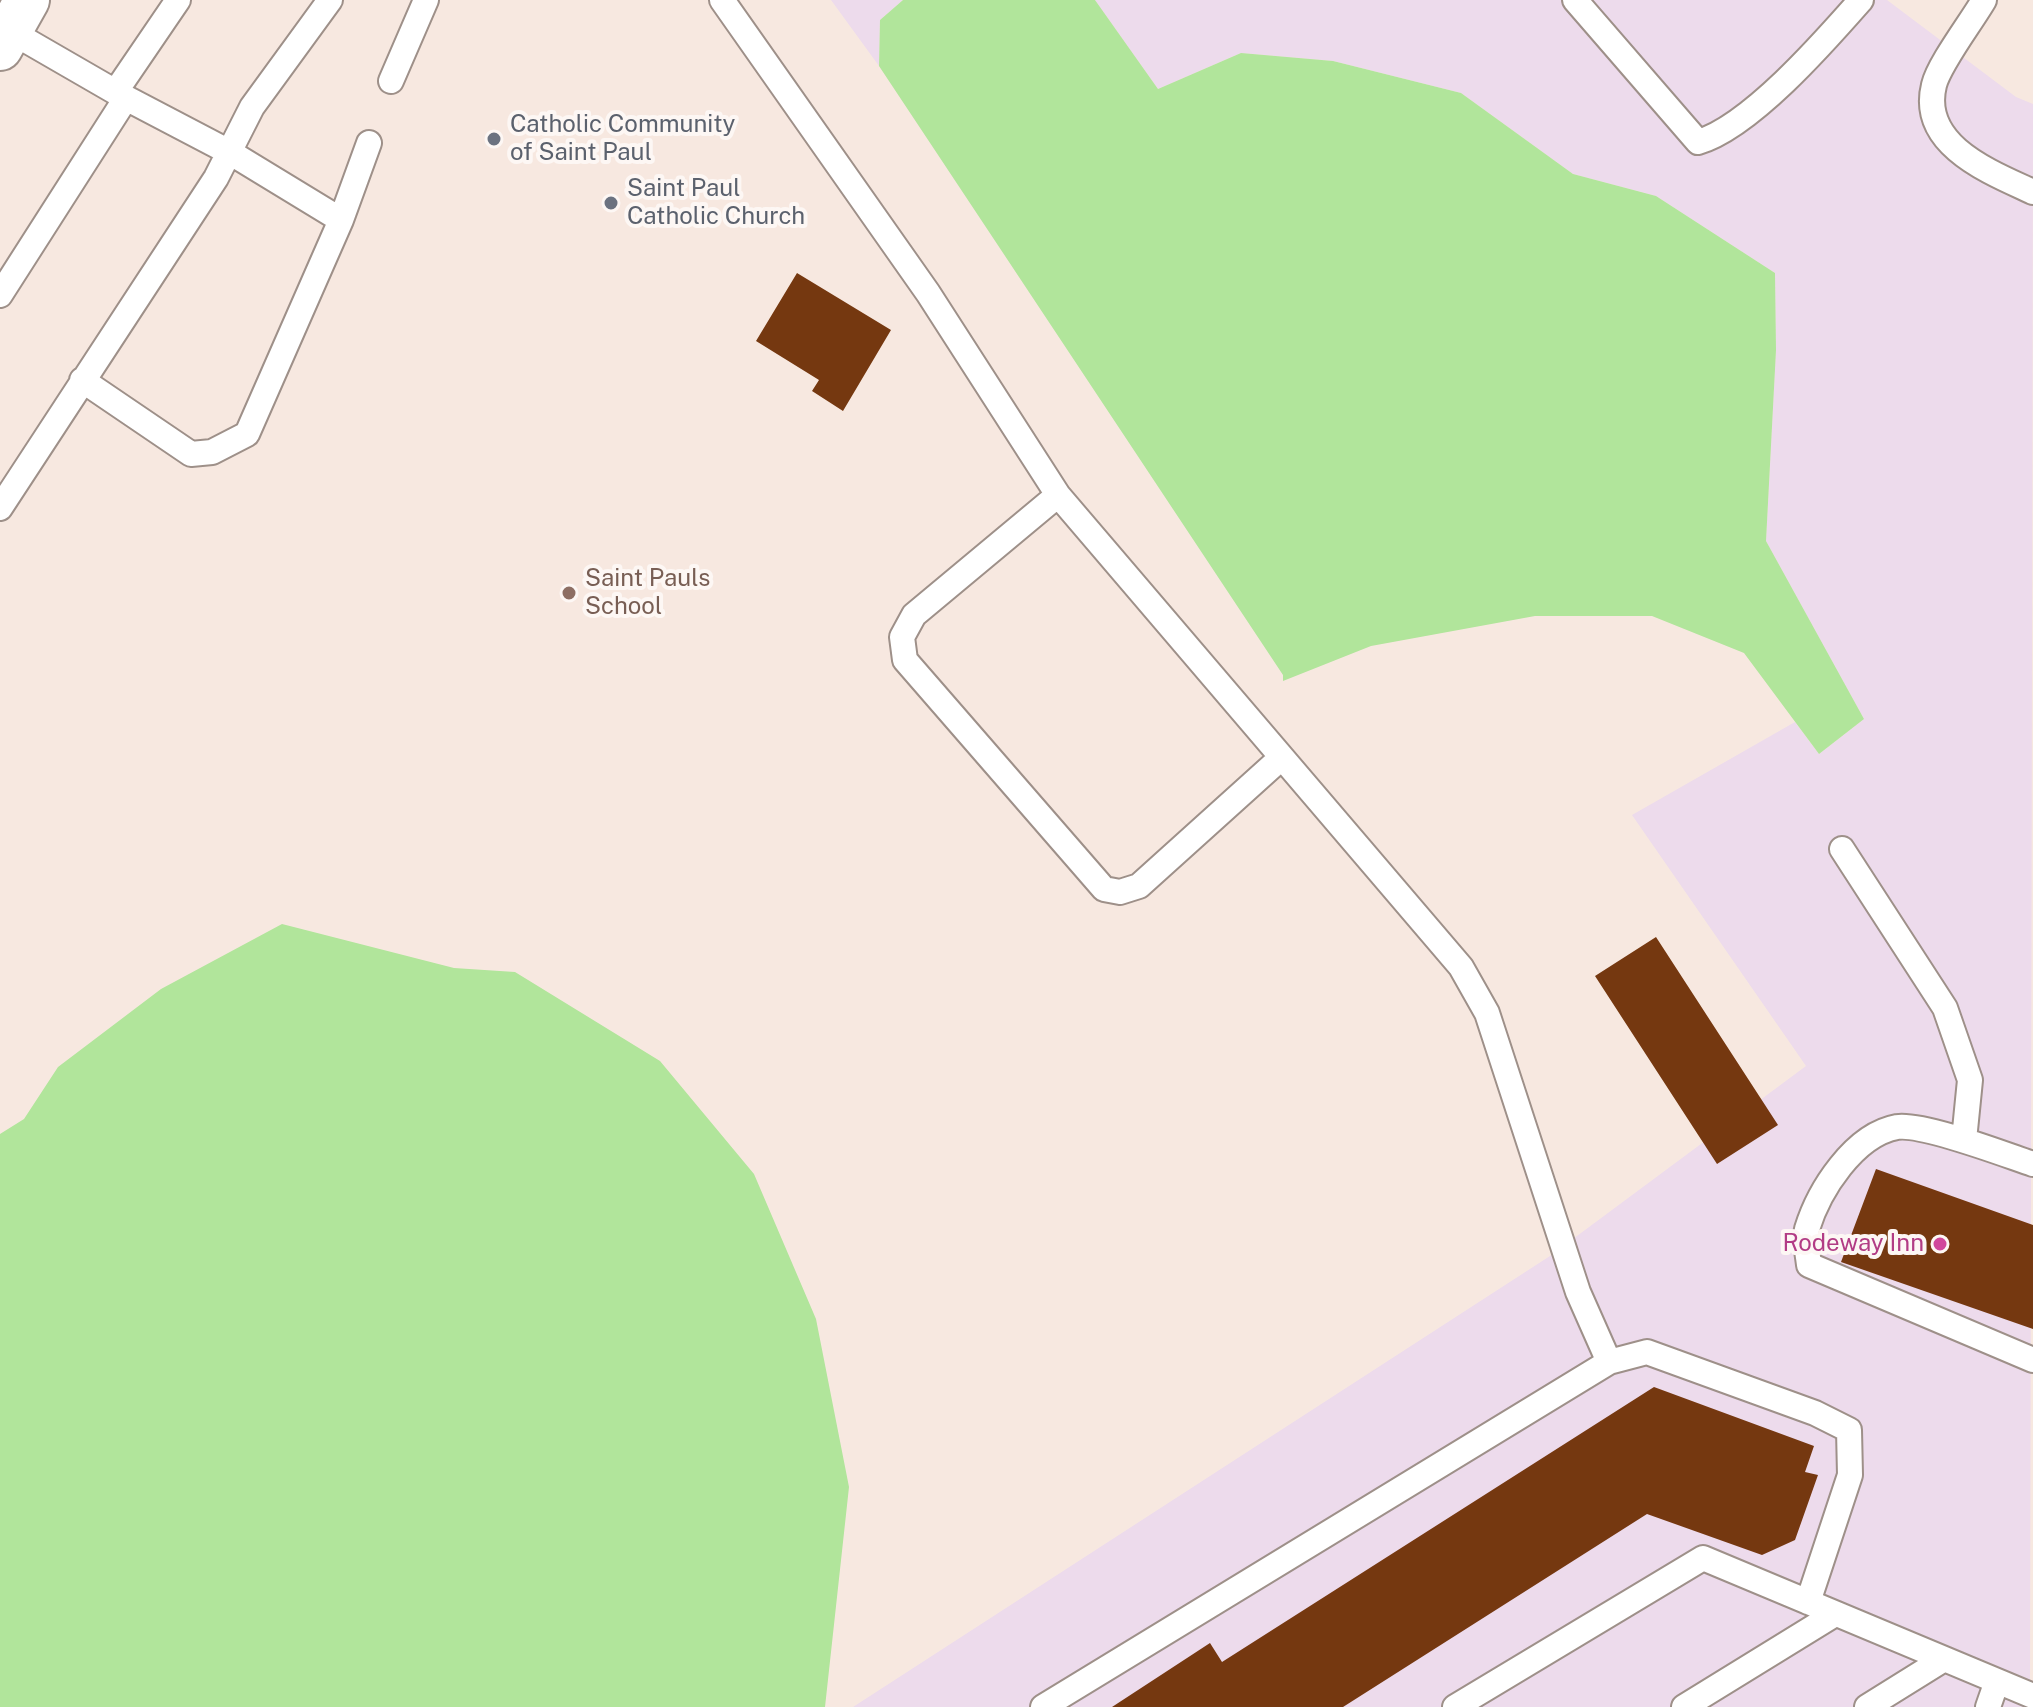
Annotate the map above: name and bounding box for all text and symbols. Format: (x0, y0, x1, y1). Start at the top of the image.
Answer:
place label: Catholic Community of Saint Paul (510, 111, 735, 167)
marker: Catholic Community of Saint Paul (485, 130, 503, 148)
place label: Saint Paul Catholic Church (627, 175, 805, 231)
marker: Saint Paul Catholic Church (602, 194, 620, 212)
place label: Saint Pauls School (585, 565, 710, 621)
marker: Saint Pauls School (560, 584, 578, 602)
place label: Rodeway Inn (1782, 1230, 1924, 1258)
marker: Rodeway Inn (1931, 1235, 1949, 1253)

